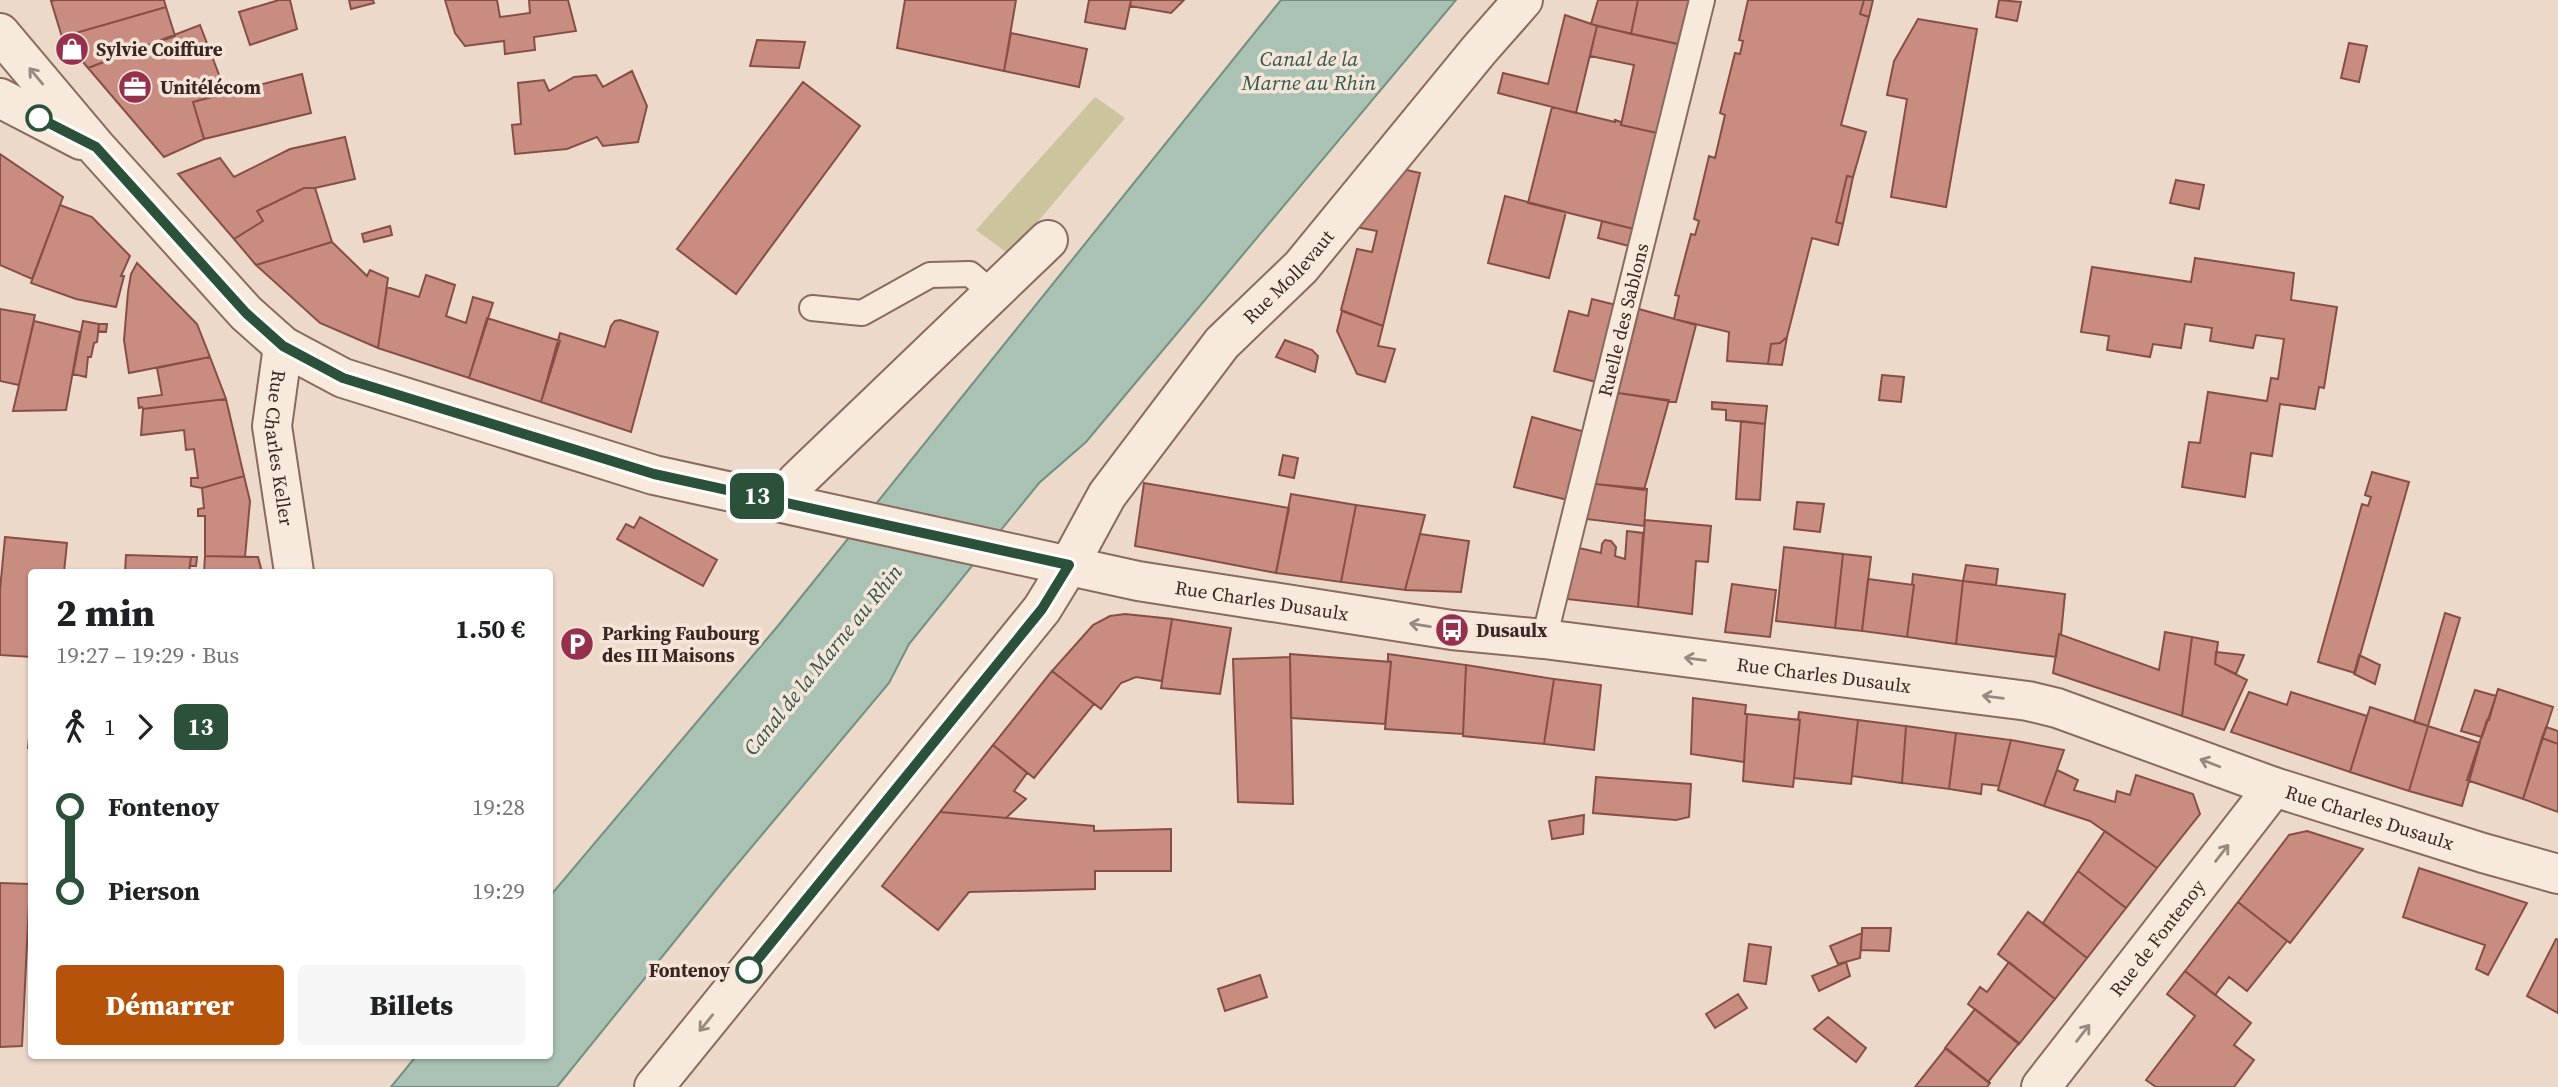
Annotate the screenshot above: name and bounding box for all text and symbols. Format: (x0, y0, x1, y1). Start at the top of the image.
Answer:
shop icon: Sylvie Coiffure (53, 30, 91, 68)
place label: Sylvie Coiffure (96, 36, 223, 62)
water label: Canal de la Marne au Rhin (1241, 44, 1376, 97)
one-way arrow (28, 67, 44, 85)
office icon: Unitélécom (116, 68, 154, 106)
place label: Unitélécom (160, 74, 261, 100)
unlabelled marker (26, 105, 52, 131)
street label: Rue Mollevaut (1237, 224, 1340, 329)
street label: Ruelle des Sablons (1591, 240, 1654, 399)
street label: Rue Charles Keller (259, 369, 300, 528)
line badge: 13 (726, 473, 788, 519)
text: 13 (744, 479, 770, 512)
water label: Canal de la Marne au Rhin (737, 558, 909, 761)
street label: Rue Charles Dusaulx (1173, 574, 1351, 627)
text: 2 min (56, 587, 155, 639)
text: 1.50 € (455, 611, 525, 647)
bus stop icon: Dusaulx (1433, 611, 1471, 649)
place label: Dusaulx (1476, 617, 1548, 643)
one-way arrow (1409, 618, 1432, 631)
place label: Parking Faubourg des III Maisons (602, 620, 760, 668)
parking icon: Parking Faubourg des III Maisons (558, 625, 596, 663)
text: 19:27 – 19:29 · Bus (56, 639, 239, 671)
street label: Rue Charles Dusaulx (1735, 651, 1912, 699)
one-way arrow (1684, 652, 1706, 665)
one-way arrow (1982, 690, 2005, 703)
icon: walk (56, 708, 94, 746)
icon: forward (126, 708, 164, 746)
text: 13 (188, 710, 214, 743)
text: 1 (104, 711, 116, 743)
one-way arrow (2199, 756, 2221, 768)
street label: Rue Charles Dusaulx (2282, 778, 2457, 856)
text: Fontenoy (108, 789, 219, 825)
text: 19:28 (472, 791, 525, 823)
one-way arrow (2214, 844, 2229, 863)
text: Pierson (108, 873, 200, 909)
street label: Rue de Fontenoy (2103, 874, 2211, 1002)
text: 19:29 (472, 875, 525, 907)
place label: Fontenoy (649, 957, 731, 983)
marker: Fontenoy (736, 957, 762, 983)
button: Démarrer (56, 965, 284, 1045)
button: Billets (298, 965, 525, 1045)
one-way arrow (698, 1013, 714, 1031)
one-way arrow (2075, 1024, 2090, 1043)

